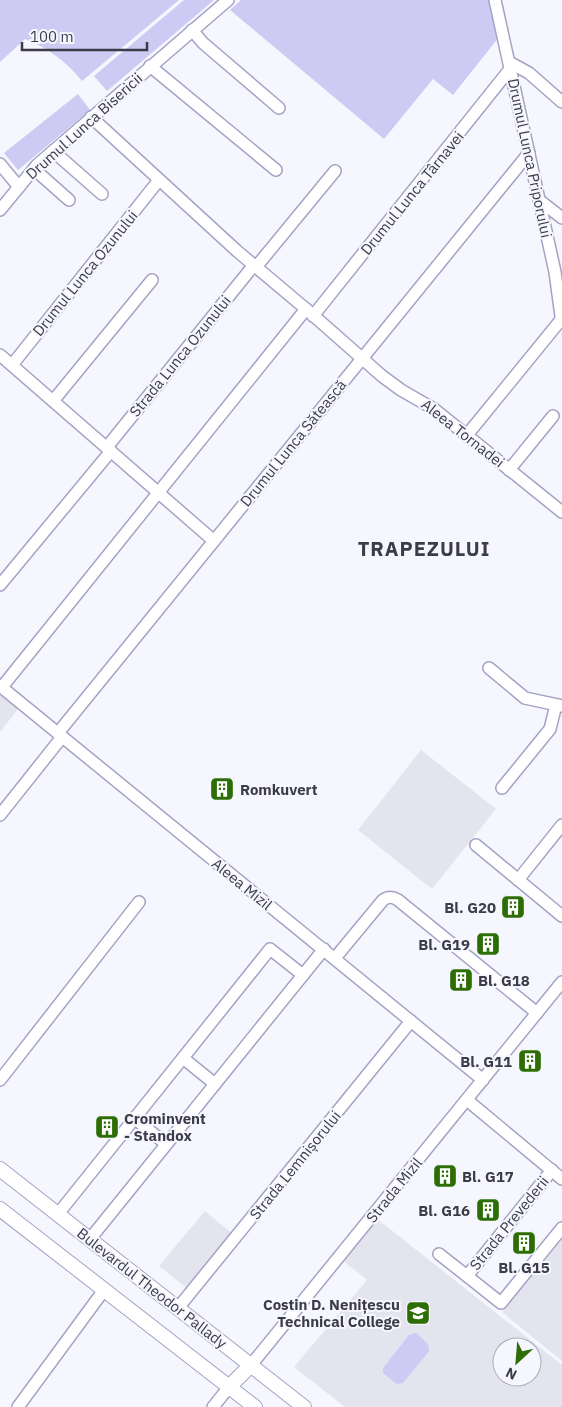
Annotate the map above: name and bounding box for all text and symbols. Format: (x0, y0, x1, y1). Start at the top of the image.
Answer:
scale bar (22, 20, 148, 52)
text: 100 m (30, 27, 74, 46)
street label: Drumul Lunca Bisericii (22, 69, 146, 183)
street label: Drumul Lunca Priporului (504, 77, 556, 239)
street label: Drumul Lunca Târnavei (356, 127, 468, 259)
street label: Drumul Lunca Ozunului (28, 206, 142, 340)
street label: Strada Lunca Ozunului (125, 291, 235, 421)
street label: Drumul Lunca Sătească (236, 376, 350, 510)
street label: Aleea Tornadei (418, 395, 508, 471)
district label: TRAPEZULUI (358, 535, 490, 562)
building icon: Romkuvert (209, 776, 235, 802)
place label: Romkuvert (240, 780, 318, 799)
street label: Aleea Mizil (208, 854, 276, 914)
building icon: Bl. G20 (500, 894, 526, 920)
place label: Bl. G20 (444, 898, 496, 917)
building icon: Bl. G19 (475, 931, 501, 957)
place label: Bl. G19 (418, 935, 470, 954)
building icon: Bl. G18 (448, 967, 474, 993)
place label: Bl. G18 (478, 971, 530, 990)
building icon: Bl. G11 (517, 1048, 543, 1074)
place label: Bl. G11 (460, 1052, 512, 1071)
street label: Strada Lemnișorului (245, 1107, 345, 1223)
place label: Crominvent - Standox (124, 1109, 206, 1145)
building icon: Crominvent - Standox (94, 1114, 120, 1140)
street label: Strada Mizil (362, 1154, 426, 1226)
building icon: Bl. G17 (432, 1163, 458, 1189)
place label: Bl. G17 (462, 1167, 514, 1186)
street label: Strada Prevederii (465, 1172, 553, 1274)
building icon: Bl. G16 (475, 1197, 501, 1223)
place label: Bl. G16 (418, 1201, 470, 1220)
street label: Bulevardul Theodor Pallady (73, 1224, 231, 1353)
building icon: Bl. G15 (511, 1230, 537, 1256)
place label: Bl. G15 (498, 1258, 550, 1277)
place label: Costin D. Nenițescu Technical College (263, 1295, 400, 1331)
school or university icon: Costin D. Nenițescu Technical College (405, 1300, 431, 1326)
north arrow (492, 1337, 542, 1387)
text: N (503, 1363, 520, 1384)

